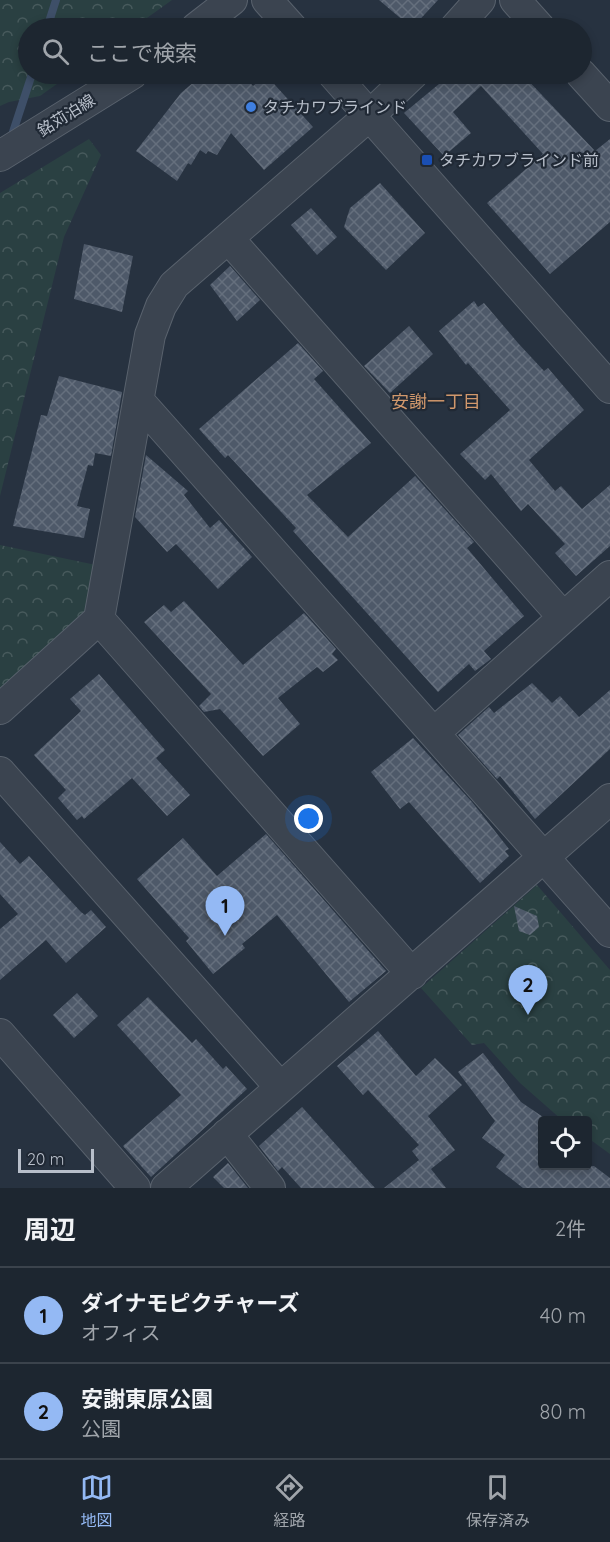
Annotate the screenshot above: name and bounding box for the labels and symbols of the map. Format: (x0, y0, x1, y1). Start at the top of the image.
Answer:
street label: 銘苅泊線 (34, 90, 98, 140)
place label: タチカワブラインド (263, 97, 407, 117)
marker: タチカワブラインド (244, 100, 258, 114)
place label: タチカワブラインド前 (439, 150, 599, 170)
marker: タチカワブラインド前 (420, 153, 434, 167)
district label: 安謝一丁目 (391, 390, 481, 413)
your location (294, 804, 323, 833)
pin: 1 (206, 886, 244, 936)
pin: 2 (508, 966, 548, 1015)
scale bar (18, 1146, 94, 1174)

